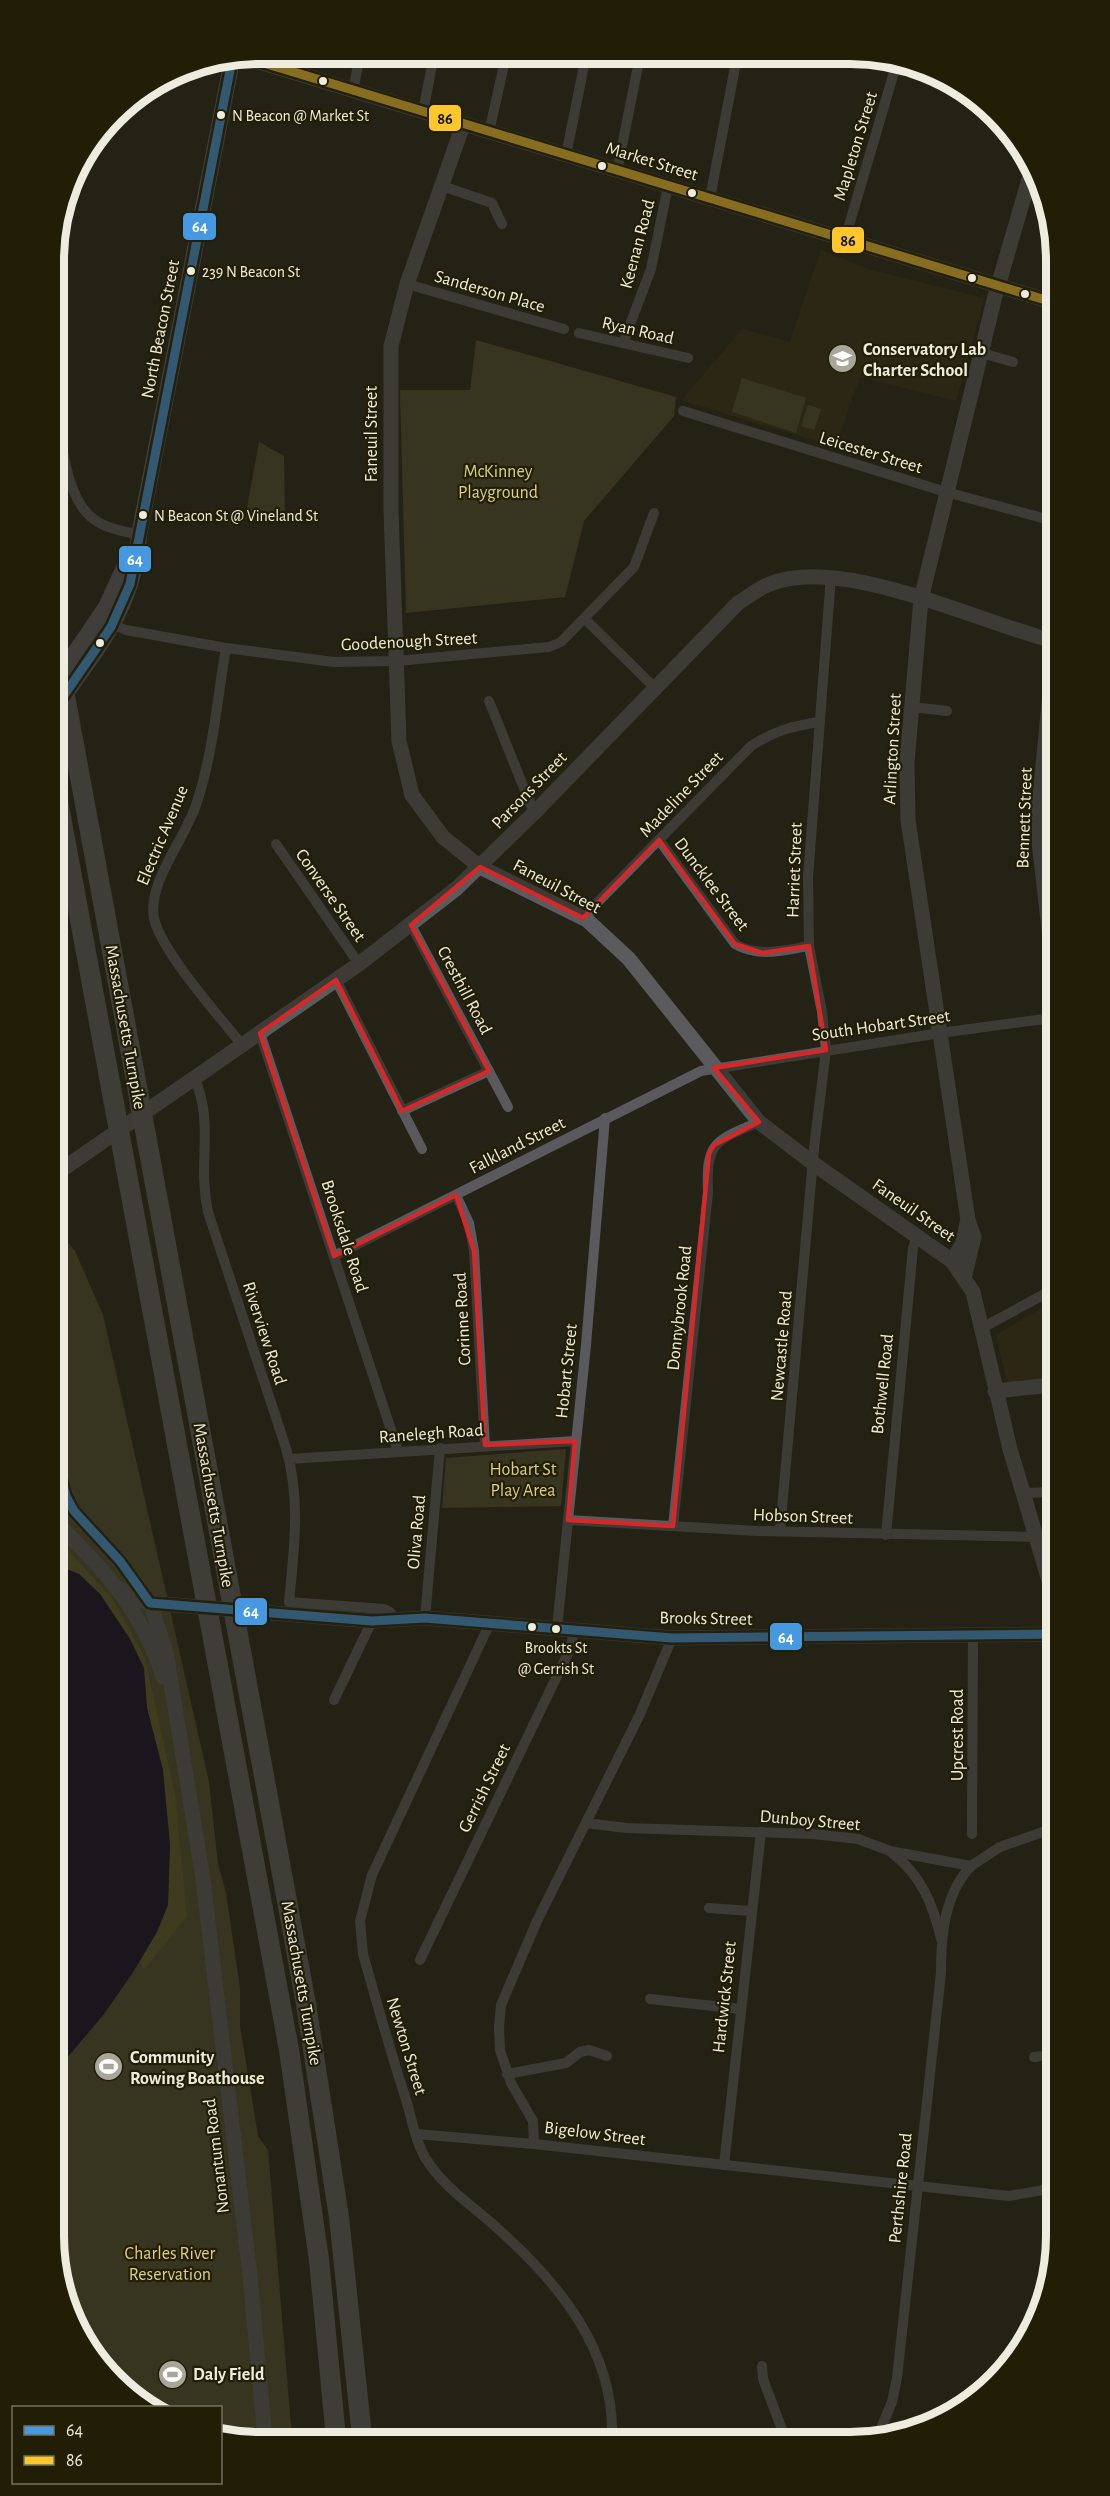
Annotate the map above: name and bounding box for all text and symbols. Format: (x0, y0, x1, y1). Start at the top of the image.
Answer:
unlabelled marker (317, 75, 329, 87)
street label: Mapleton Street (831, 89, 881, 203)
line badge: 86 (428, 104, 462, 132)
place label: N Beacon @ Market St (232, 108, 369, 124)
marker: N Beacon @ Market St (215, 109, 227, 121)
text: 86 (437, 111, 453, 127)
street label: Market Street (604, 139, 700, 185)
unlabelled marker (596, 160, 608, 172)
unlabelled marker (686, 187, 698, 199)
street label: Keenan Road (617, 198, 659, 291)
line badge: 64 (182, 212, 217, 241)
text: 64 (192, 219, 208, 235)
line badge: 86 (831, 226, 865, 254)
text: 86 (840, 233, 856, 249)
street label: North Beacon Street (139, 258, 183, 400)
place label: 239 N Beacon St (202, 264, 300, 280)
marker: 239 N Beacon St (185, 265, 197, 277)
street label: Sanderson Place (432, 268, 547, 316)
unlabelled marker (966, 272, 978, 284)
unlabelled marker (1019, 288, 1031, 300)
street label: Ryan Road (600, 314, 675, 348)
place label: Conservatory Lab Charter School (863, 341, 986, 380)
school or university icon: Conservatory Lab Charter School (826, 343, 858, 375)
street label: Faneuil Street (363, 386, 381, 482)
street label: Leicester Street (817, 429, 925, 477)
park label: McKinney Playground (458, 463, 538, 502)
place label: N Beacon St @ Vineland St (154, 508, 318, 524)
marker: N Beacon St @ Vineland St (137, 509, 149, 521)
line badge: 64 (118, 545, 152, 573)
text: 64 (127, 552, 143, 568)
street label: Goodenough Street (340, 629, 478, 655)
unlabelled marker (94, 637, 106, 649)
street label: Arlington Street (881, 693, 905, 805)
street label: Parsons Street (489, 748, 571, 833)
street label: Madeline Street (636, 748, 727, 841)
street label: Bennett Street (1014, 767, 1036, 869)
street label: Electric Avenue (134, 783, 192, 888)
street label: Harriet Street (784, 822, 806, 918)
street label: Duncklee Street (670, 835, 752, 935)
street label: Converse Street (292, 846, 369, 945)
street label: Faneuil Street (510, 856, 604, 918)
street label: Massachusetts Turnpike (102, 943, 148, 1111)
street label: Cresthill Road (433, 943, 495, 1037)
street label: South Hobart Street (811, 1007, 952, 1045)
street label: Falkland Street (467, 1114, 568, 1178)
street label: Faneuil Street (869, 1176, 958, 1246)
street label: Brooksdale Road (317, 1178, 371, 1295)
street label: Donnybrook Road (664, 1245, 696, 1371)
street label: Corinne Road (452, 1272, 474, 1366)
street label: Riverview Road (239, 1280, 289, 1387)
street label: Newcastle Road (768, 1290, 796, 1402)
street label: Hobart Street (553, 1323, 581, 1419)
street label: Bothwell Road (869, 1333, 897, 1435)
street label: Massachusetts Turnpike (190, 1421, 236, 1589)
street label: Ranelegh Road (378, 1421, 484, 1447)
park label: Hobart St Play Area (490, 1461, 557, 1500)
street label: Oliva Road (405, 1494, 429, 1570)
street label: Hobson Street (753, 1506, 853, 1528)
line badge: 64 (234, 1597, 268, 1626)
text: 64 (243, 1604, 259, 1620)
street label: Brooks Street (659, 1609, 753, 1629)
unlabelled marker (526, 1621, 538, 1633)
line badge: 64 (769, 1622, 803, 1651)
marker: Brookts St @ Gerrish St (550, 1623, 562, 1635)
text: 64 (778, 1630, 794, 1646)
place label: Brookts St @ Gerrish St (518, 1640, 594, 1677)
street label: Upcrest Road (949, 1689, 967, 1781)
street label: Gerrish Street (456, 1741, 514, 1836)
street label: Dunboy Street (759, 1808, 861, 1834)
street label: Massachusetts Turnpike (278, 1899, 324, 2067)
street label: Hardwick Street (710, 1940, 740, 2054)
street label: Newton Street (383, 1995, 430, 2098)
place label: Community Rowing Boathouse (130, 2049, 264, 2088)
sports icon: Community Rowing Boathouse (93, 2051, 125, 2083)
street label: Nonantum Road (201, 2098, 233, 2214)
street label: Bigelow Street (543, 2119, 647, 2149)
street label: Perthshire Road (886, 2132, 916, 2244)
park label: Charles River Reservation (125, 2245, 216, 2284)
sports icon: Daly Field (156, 2358, 188, 2390)
place label: Daly Field (193, 2366, 265, 2384)
legend (12, 2406, 222, 2484)
text: 64 (66, 2422, 83, 2440)
text: 86 (66, 2452, 83, 2470)

